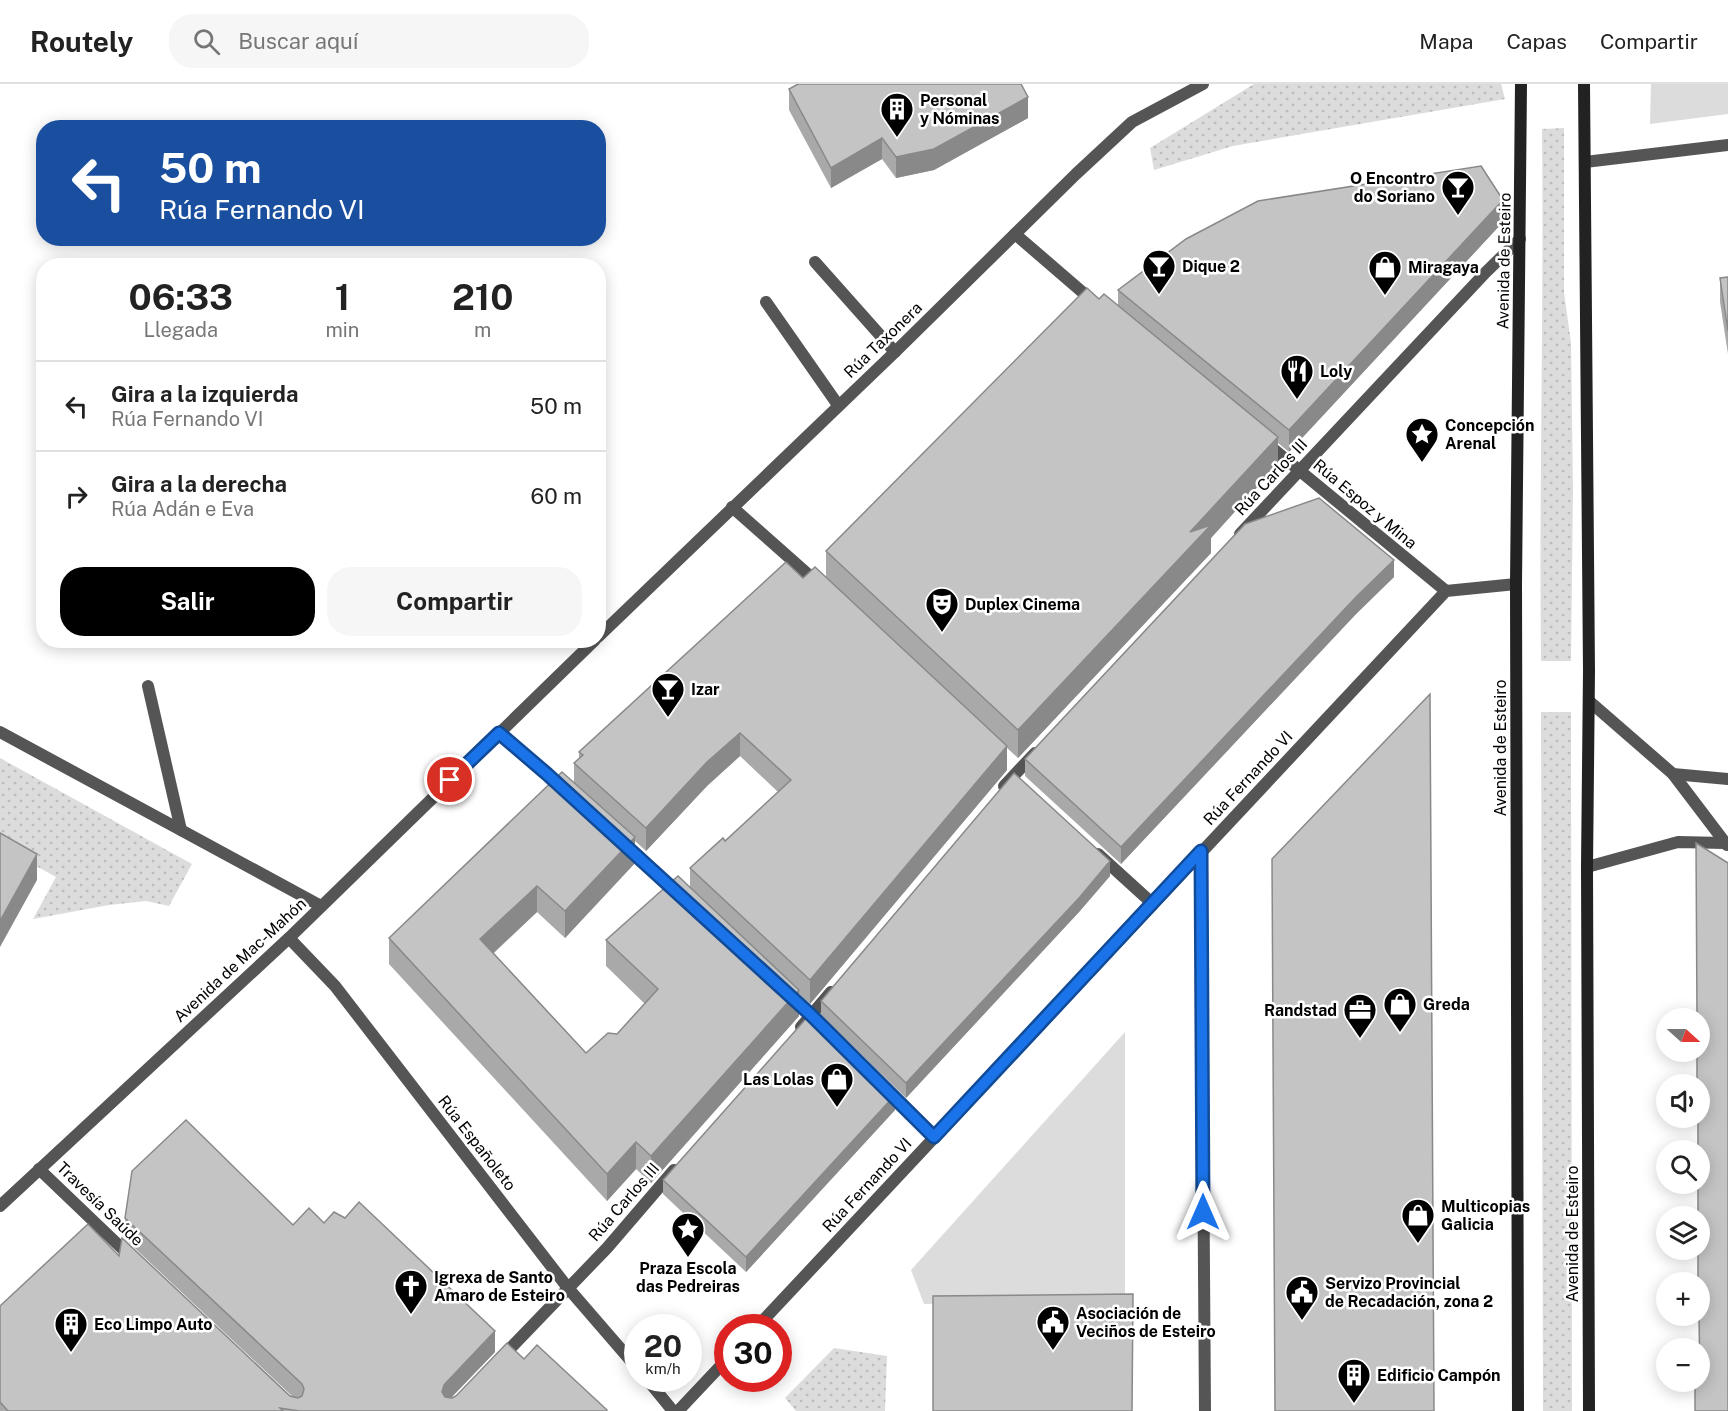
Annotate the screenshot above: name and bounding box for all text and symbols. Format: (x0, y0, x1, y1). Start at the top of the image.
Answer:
search box (169, 14, 589, 68)
text: Routely (30, 25, 133, 58)
icon: search (190, 25, 223, 58)
text: Buscar aquí (238, 28, 358, 54)
text: Mapa (1419, 29, 1473, 54)
text: Capas (1506, 29, 1567, 54)
text: Compartir (1600, 29, 1698, 54)
building icon: Personal y Nóminas (879, 91, 915, 138)
place label: Personal y Nóminas (920, 91, 1000, 128)
text: 50 m (159, 143, 262, 192)
icon: left (60, 144, 138, 222)
place label: O Encontro do Soriano (1350, 169, 1435, 206)
bar icon: O Encontro do Soriano (1440, 169, 1476, 216)
street label: Avenida de Esteiro (1493, 192, 1515, 330)
text: Rúa Fernando VI (159, 193, 365, 225)
bar icon: Dique 2 (1141, 248, 1177, 295)
shop icon: Miragaya (1367, 249, 1403, 296)
place label: Dique 2 (1182, 257, 1240, 276)
place label: Miragaya (1408, 258, 1479, 277)
text: 06:33 (129, 276, 233, 318)
text: 1 (335, 276, 350, 318)
text: 210 (452, 276, 513, 318)
street label: Rúa Taxonera (840, 298, 926, 382)
text: Llegada (143, 318, 218, 342)
text: min (325, 318, 359, 342)
text: m (474, 318, 491, 342)
restaurant icon: Loly (1279, 353, 1315, 400)
place label: Loly (1320, 362, 1352, 381)
text: Gira a la izquierda (111, 381, 298, 407)
icon: left (60, 390, 93, 423)
text: 50 m (530, 393, 582, 419)
text: Rúa Fernando VI (111, 407, 263, 431)
place icon: Concepción Arenal (1404, 416, 1440, 463)
place label: Concepción Arenal (1445, 416, 1535, 453)
street label: Rúa Carlos III (1231, 435, 1311, 519)
street label: Rúa Espoz y Mina (1309, 455, 1421, 553)
text: Gira a la derecha (111, 471, 287, 497)
icon: right (60, 480, 93, 513)
text: 60 m (531, 483, 582, 509)
text: Rúa Adán e Eva (111, 497, 254, 521)
button: Salir (60, 567, 315, 636)
button: Compartir (327, 567, 582, 636)
theatre icon: Duplex Cinema (924, 586, 960, 633)
place label: Duplex Cinema (965, 595, 1080, 614)
bar icon: Izar (650, 671, 686, 718)
street label: Avenida de Esteiro (1491, 679, 1510, 817)
place label: Izar (691, 680, 720, 699)
street label: Rúa Fernando VI (1199, 727, 1297, 829)
pin (424, 754, 475, 805)
icon: arrive (433, 763, 466, 796)
street label: Avenida de Mac-Mahón (170, 894, 310, 1026)
shop icon: Greda (1382, 986, 1418, 1033)
office icon: Randstad (1342, 992, 1378, 1039)
place label: Greda (1423, 995, 1470, 1014)
place label: Randstad (1264, 1001, 1337, 1020)
north arrow (1656, 1008, 1710, 1062)
map controls (1656, 1008, 1710, 1392)
shop icon: Las Lolas (819, 1061, 855, 1108)
place label: Las Lolas (743, 1070, 814, 1089)
button: sound (1656, 1074, 1710, 1128)
street label: Rúa Españoleto (434, 1092, 520, 1194)
street label: Rúa Fernando VI (818, 1134, 916, 1236)
button: search (1656, 1140, 1710, 1194)
street label: Travesía Saúde (53, 1158, 147, 1250)
street label: Rúa Carlos III (585, 1159, 663, 1245)
street label: Avenida de Esteiro (1563, 1165, 1582, 1303)
position arrow (1171, 1180, 1235, 1244)
shop icon: Multicopias Galicia (1400, 1197, 1436, 1244)
place label: Multicopias Galicia (1441, 1197, 1530, 1234)
button: layers (1656, 1206, 1710, 1260)
place icon: Praza Escola das Pedreiras (670, 1211, 706, 1258)
place label: Praza Escola das Pedreiras (636, 1259, 740, 1296)
church icon: Igrexa de Santo Amaro de Esteiro (393, 1268, 429, 1315)
place label: Igrexa de Santo Amaro de Esteiro (434, 1268, 565, 1305)
button: + (1656, 1272, 1710, 1326)
public building icon: Servizo Provincial de Recadación, zona 2 (1284, 1274, 1320, 1321)
place label: Servizo Provincial de Recadación, zona 2 (1325, 1274, 1493, 1311)
public building icon: Asociación de Veciños de Esteiro (1035, 1304, 1071, 1351)
place label: Asociación de Veciños de Esteiro (1076, 1304, 1216, 1341)
building icon: Eco Limpo Auto (53, 1306, 89, 1353)
speed limit sign: 30 (714, 1314, 792, 1392)
place label: Eco Limpo Auto (94, 1315, 213, 1334)
text: 20 (644, 1328, 682, 1364)
button: − (1656, 1338, 1710, 1392)
building icon: Edificio Campón (1336, 1357, 1372, 1404)
text: km/h (645, 1360, 681, 1377)
place label: Edificio Campón (1377, 1366, 1501, 1385)

